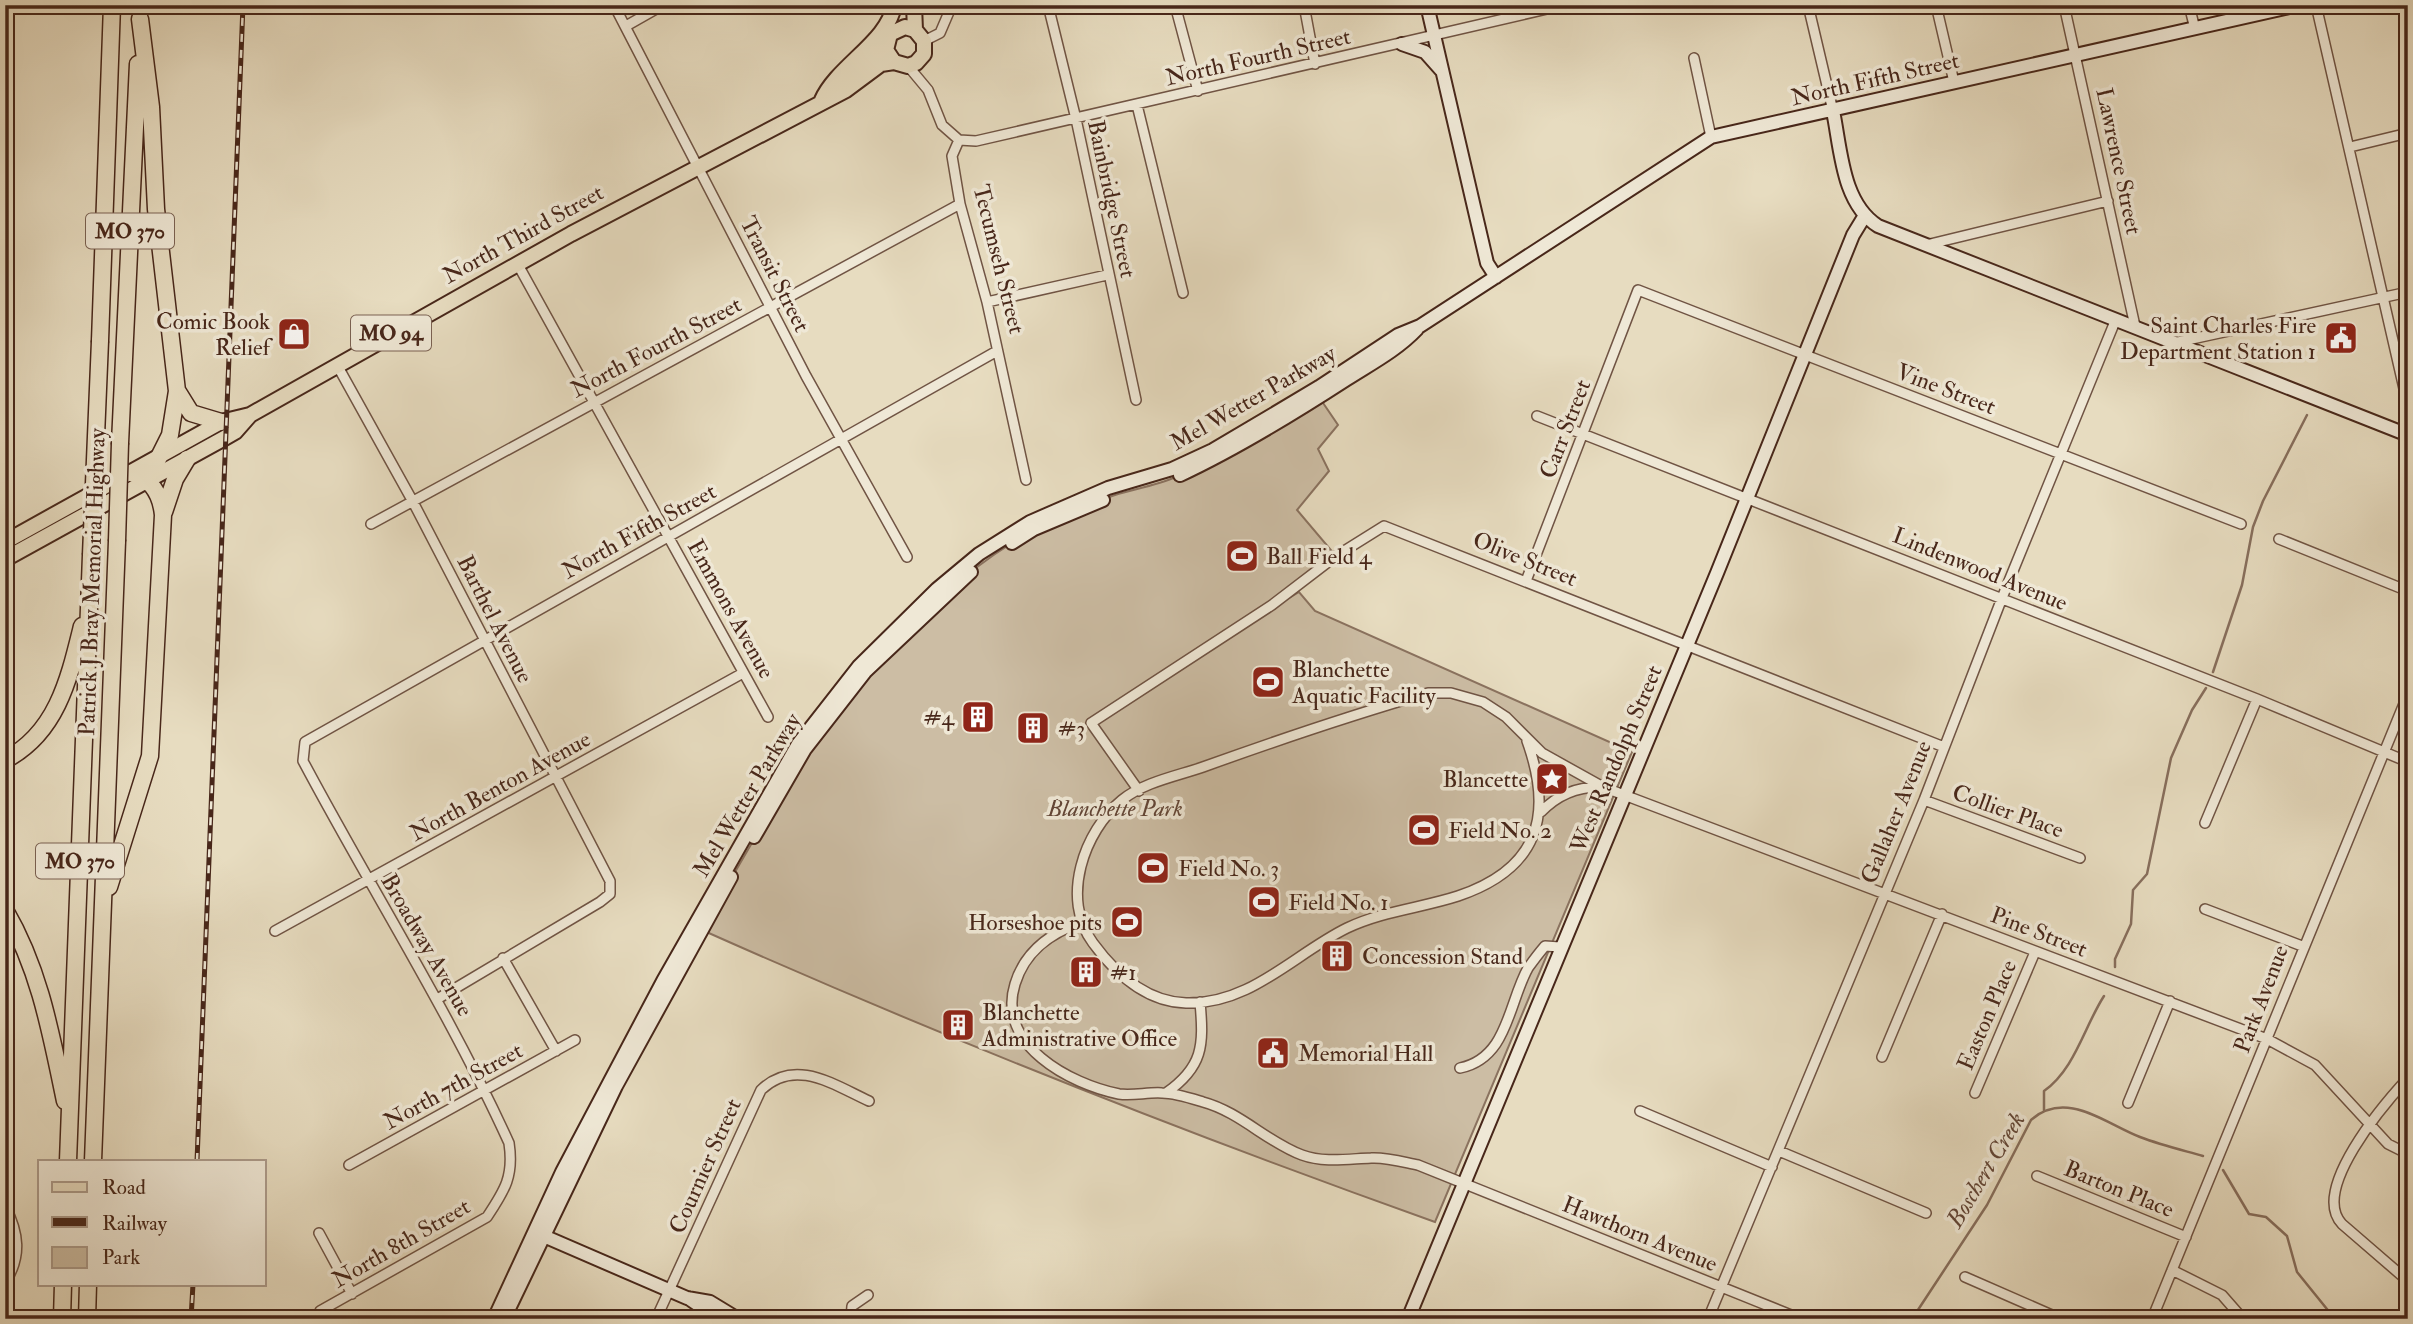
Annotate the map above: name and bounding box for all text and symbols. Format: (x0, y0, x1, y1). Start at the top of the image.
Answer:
street label: North Fourth Street (1163, 22, 1353, 92)
street label: North Fifth Street (1788, 46, 1962, 112)
street label: Lawrence Street (2089, 85, 2149, 237)
street label: Bainbridge Street (1081, 117, 1143, 281)
street label: North Third Street (438, 178, 608, 290)
street label: Tecumseh Street (966, 181, 1032, 337)
street label: Transit Street (733, 211, 817, 337)
road number: MO 370 (86, 214, 174, 248)
street label: North Fourth Street (566, 290, 746, 404)
place label: Comic Book Relief (156, 307, 274, 362)
place label: Saint Charles Fire Department Station 1 (2120, 311, 2316, 367)
shop icon: Comic Book Relief (275, 315, 313, 353)
road number: MO 94 (351, 316, 431, 350)
public building icon: Saint Charles Fire Department Station 1 (2322, 319, 2360, 357)
street label: Mel Wetter Parkway (1165, 338, 1342, 457)
street label: Vine Street (1892, 357, 2000, 421)
street label: Carr Street (1533, 375, 1597, 483)
street label: Patrick J Bray Memorial Highway (72, 427, 112, 737)
street label: North Fifth Street (557, 477, 721, 585)
street label: Lindenwood Avenue (1888, 521, 2072, 617)
street label: Olive Street (1469, 525, 1581, 593)
street label: Emmons Avenue (681, 534, 781, 684)
sports icon: Ball Field 4 (1223, 537, 1261, 575)
place label: Ball Field 4 (1266, 542, 1373, 571)
street label: Barthel Avenue (450, 550, 540, 688)
place label: Blanchette Aquatic Facility (1291, 655, 1436, 710)
street label: West Randolph Street (1563, 661, 1670, 858)
sports icon: Blanchette Aquatic Facility (1249, 663, 1287, 701)
building icon: #4 (959, 698, 997, 736)
place label: #4 (923, 703, 956, 732)
street label: Mel Wetter Parkway (687, 707, 808, 882)
building icon: #3 (1014, 709, 1052, 747)
place label: #3 (1058, 714, 1085, 743)
street label: North Benton Avenue (405, 724, 596, 848)
street label: Gallaher Avenue (1854, 736, 1938, 888)
place icon: Blancette (1533, 760, 1571, 798)
place label: Blancette (1442, 765, 1528, 794)
street label: Collier Place (1948, 777, 2068, 845)
park label: Blanchette Park (1046, 794, 1183, 823)
sports icon: Field No. 2 (1405, 811, 1443, 849)
place label: Field No. 2 (1448, 816, 1552, 845)
road number: MO 370 (36, 844, 124, 878)
sports icon: Field No. 3 (1134, 849, 1172, 887)
place label: Field No. 3 (1178, 854, 1279, 883)
street label: Broadway Avenue (374, 868, 480, 1022)
sports icon: Field No. 1 (1245, 883, 1283, 921)
place label: Field No. 1 (1288, 888, 1388, 917)
street label: Pine Street (1987, 900, 2091, 964)
sports icon: Horseshoe pits (1108, 903, 1146, 941)
place label: Horseshoe pits (968, 908, 1102, 938)
building icon: Concession Stand (1318, 937, 1356, 975)
street label: Park Avenue (2227, 941, 2295, 1057)
place label: Concession Stand (1362, 942, 1523, 971)
building icon: #1 (1067, 953, 1105, 991)
street label: Easton Place (1951, 955, 2023, 1074)
place label: #1 (1110, 958, 1136, 987)
place label: Blanchette Administrative Office (981, 998, 1177, 1053)
building icon: Blanchette Administrative Office (939, 1006, 977, 1044)
public building icon: Memorial Hall (1254, 1034, 1292, 1072)
street label: North 7th Street (378, 1036, 528, 1136)
place label: Memorial Hall (1298, 1039, 1433, 1068)
street label: Cournier Street (662, 1094, 748, 1238)
water label: Boschert Creek (1939, 1107, 2033, 1234)
street label: Barton Place (2060, 1154, 2179, 1224)
legend (38, 1160, 266, 1286)
text: Road (102, 1174, 147, 1201)
street label: Hawthorn Avenue (1558, 1190, 1722, 1278)
street label: North 8th Street (327, 1192, 475, 1294)
text: Railway (102, 1210, 168, 1237)
text: Park (102, 1244, 140, 1271)

